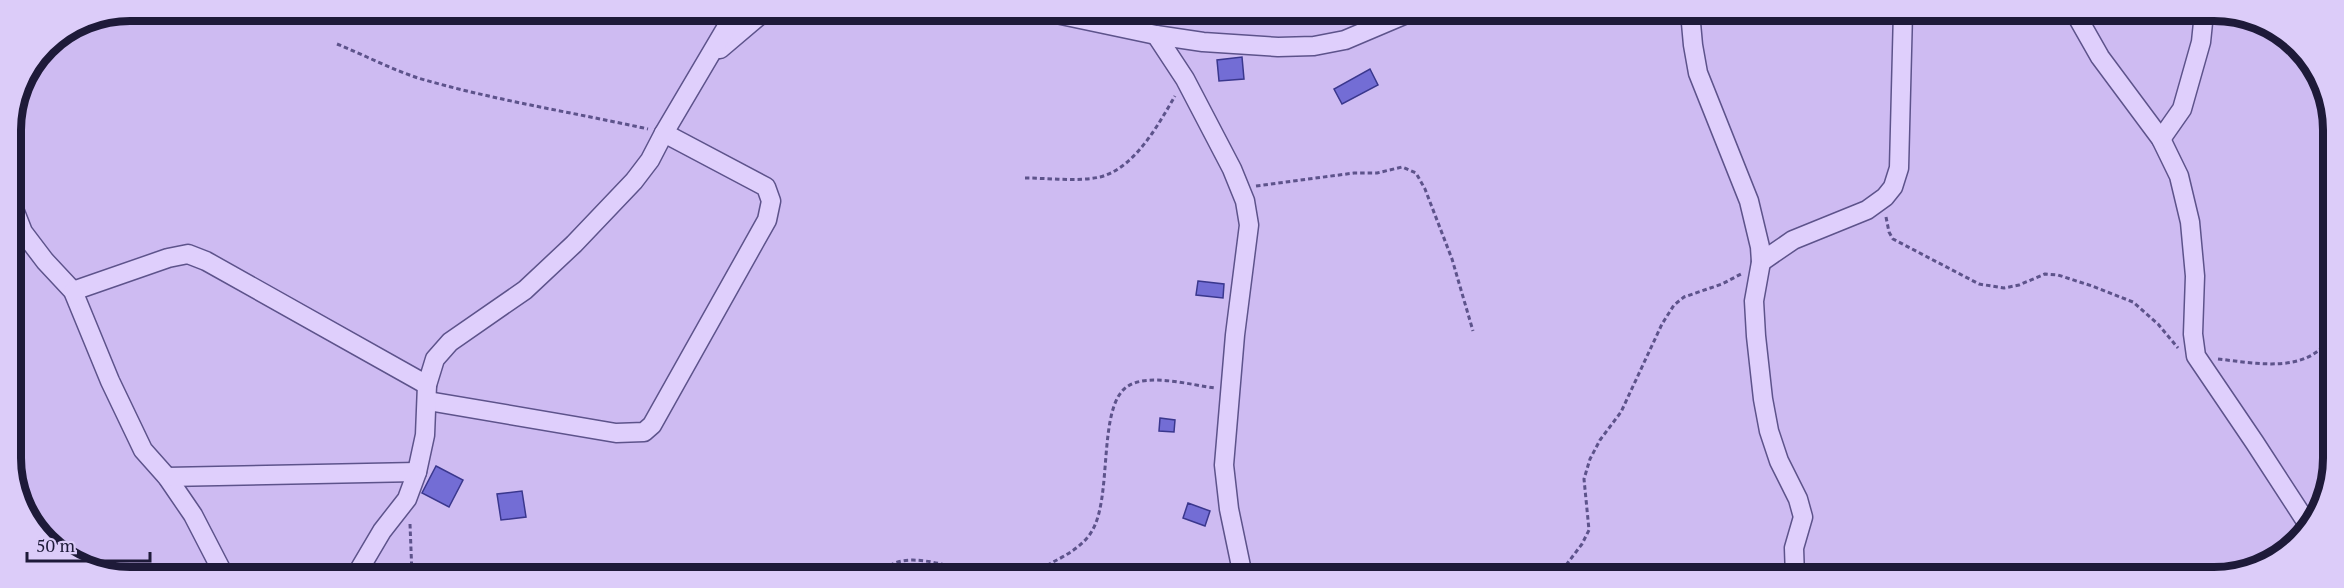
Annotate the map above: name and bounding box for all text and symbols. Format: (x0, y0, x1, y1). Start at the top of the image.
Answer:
scale bar (27, 525, 150, 563)
text: 50 m (36, 533, 76, 557)

